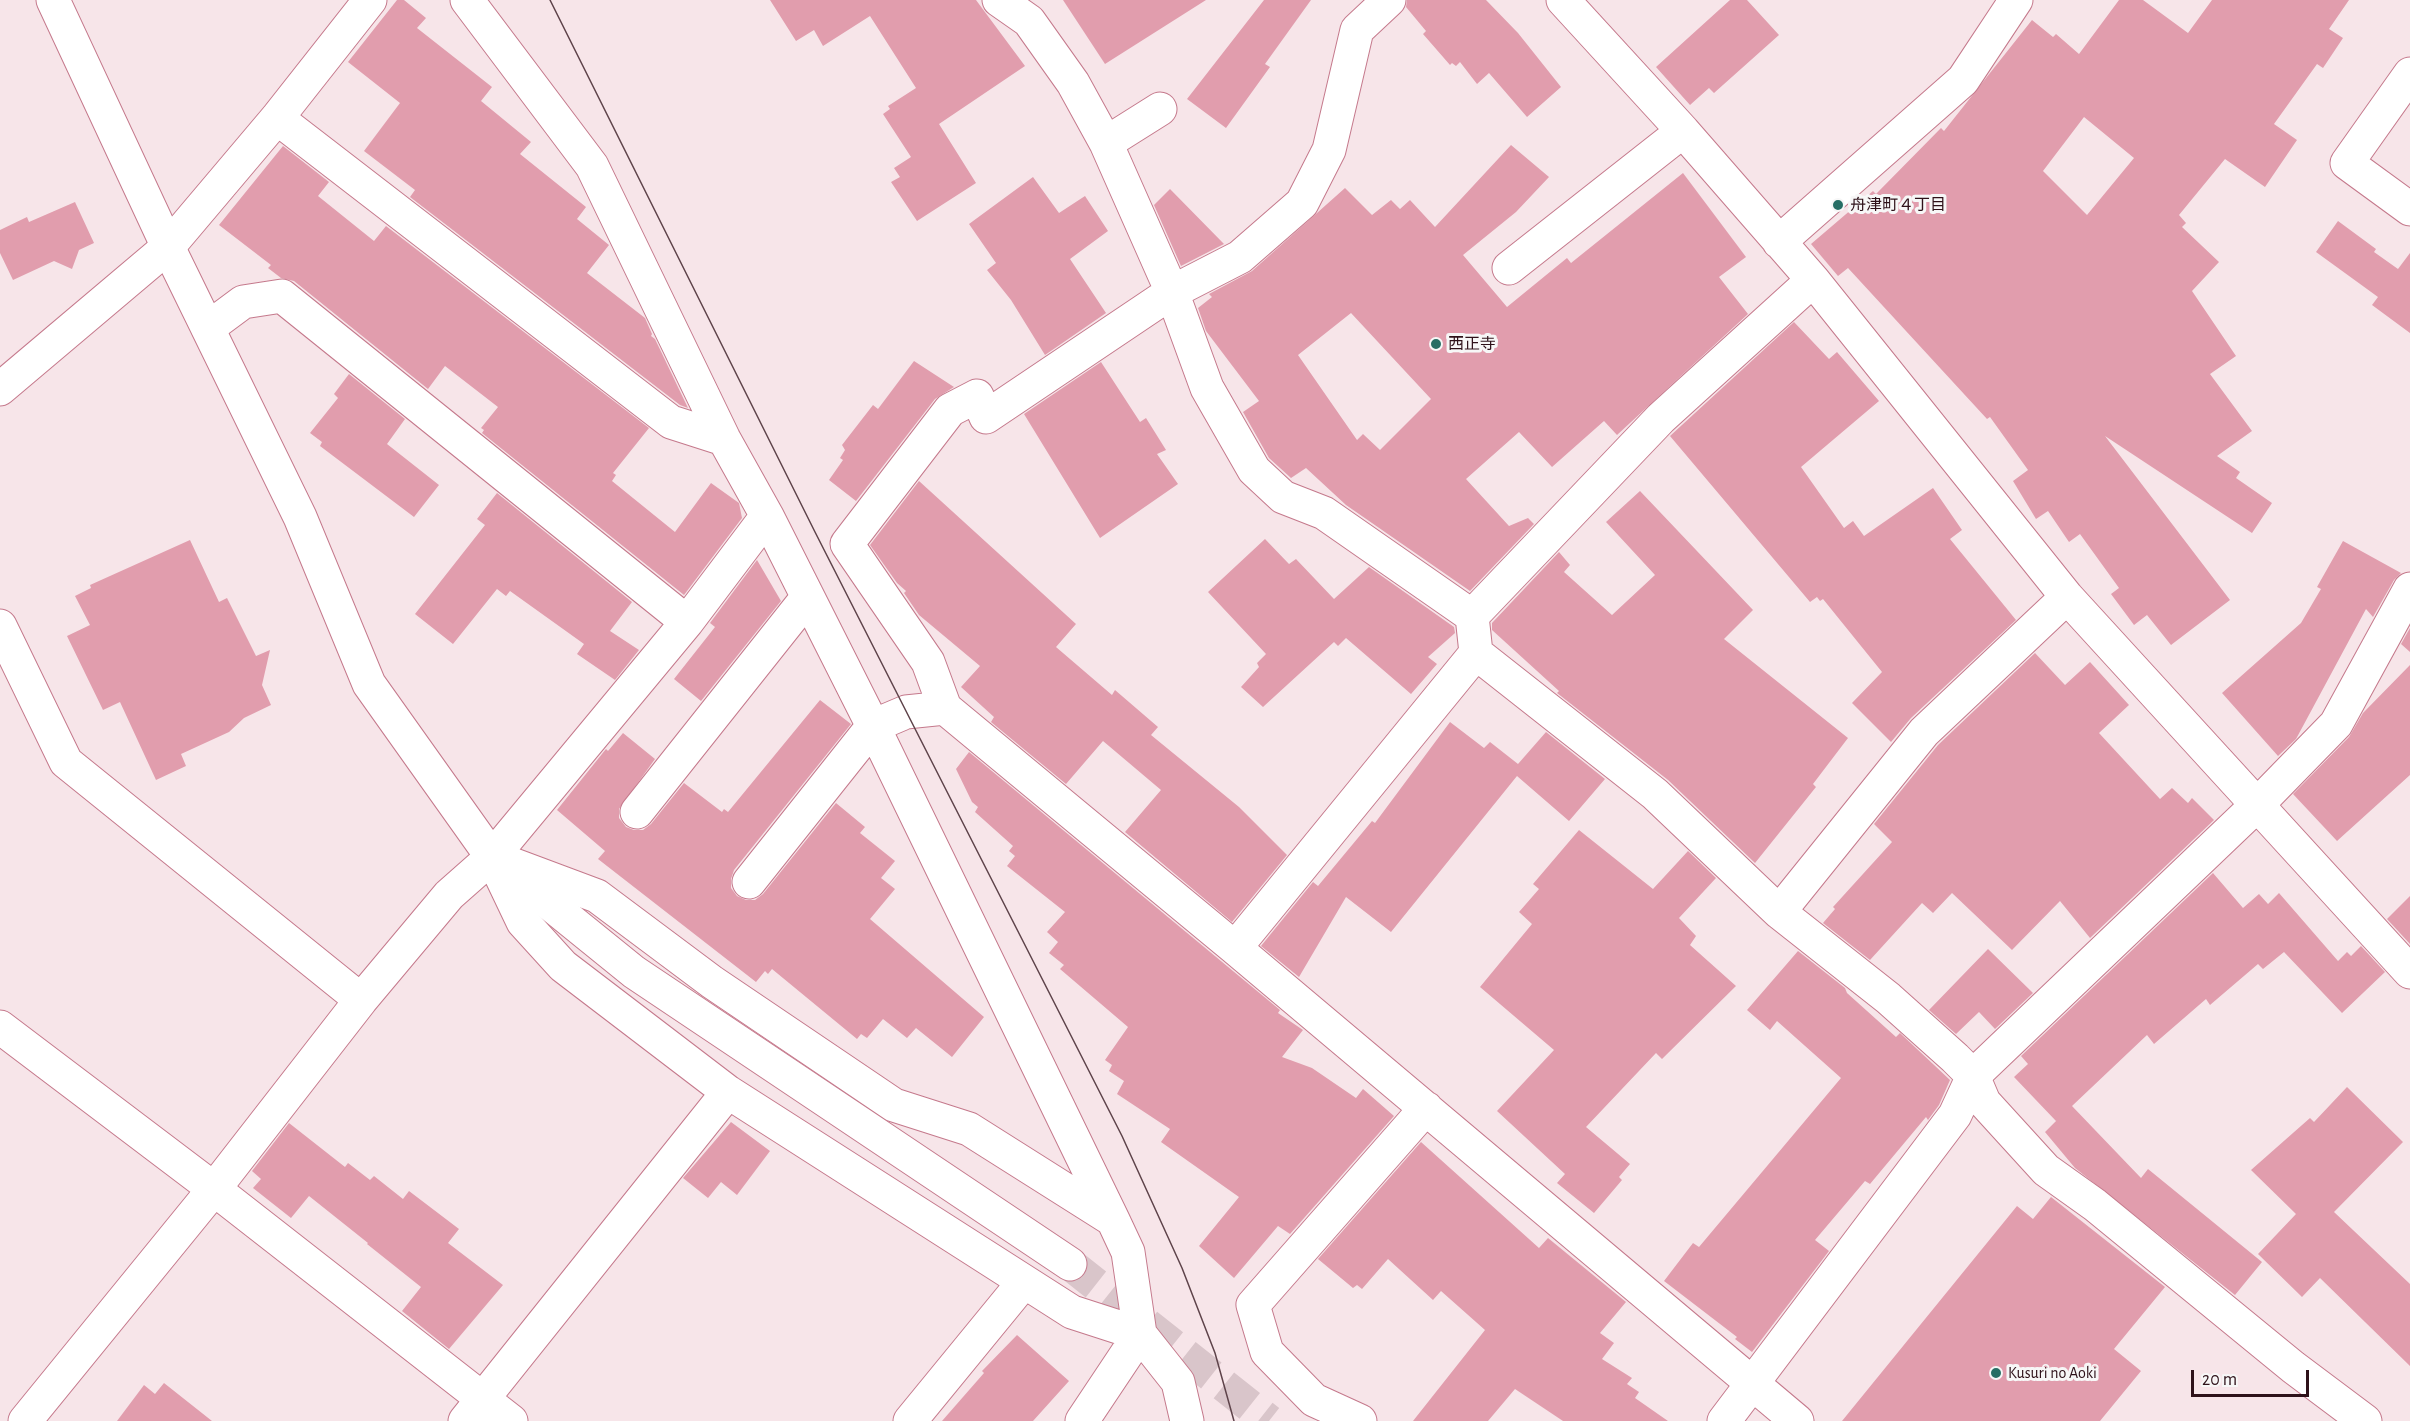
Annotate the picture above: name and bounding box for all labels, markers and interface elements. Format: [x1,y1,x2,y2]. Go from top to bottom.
place label: 舟津町４丁目 [1850,195,1946,215]
marker: 舟津町４丁目 [1831,198,1845,212]
place label: 西正寺 [1448,334,1496,354]
marker: 西正寺 [1429,337,1443,351]
scale bar [2194,1358,2312,1396]
place label: Kusuri no Aoki [2008,1363,2097,1383]
marker: Kusuri no Aoki [1989,1366,2003,1380]
text: 20 m [2202,1371,2237,1389]

